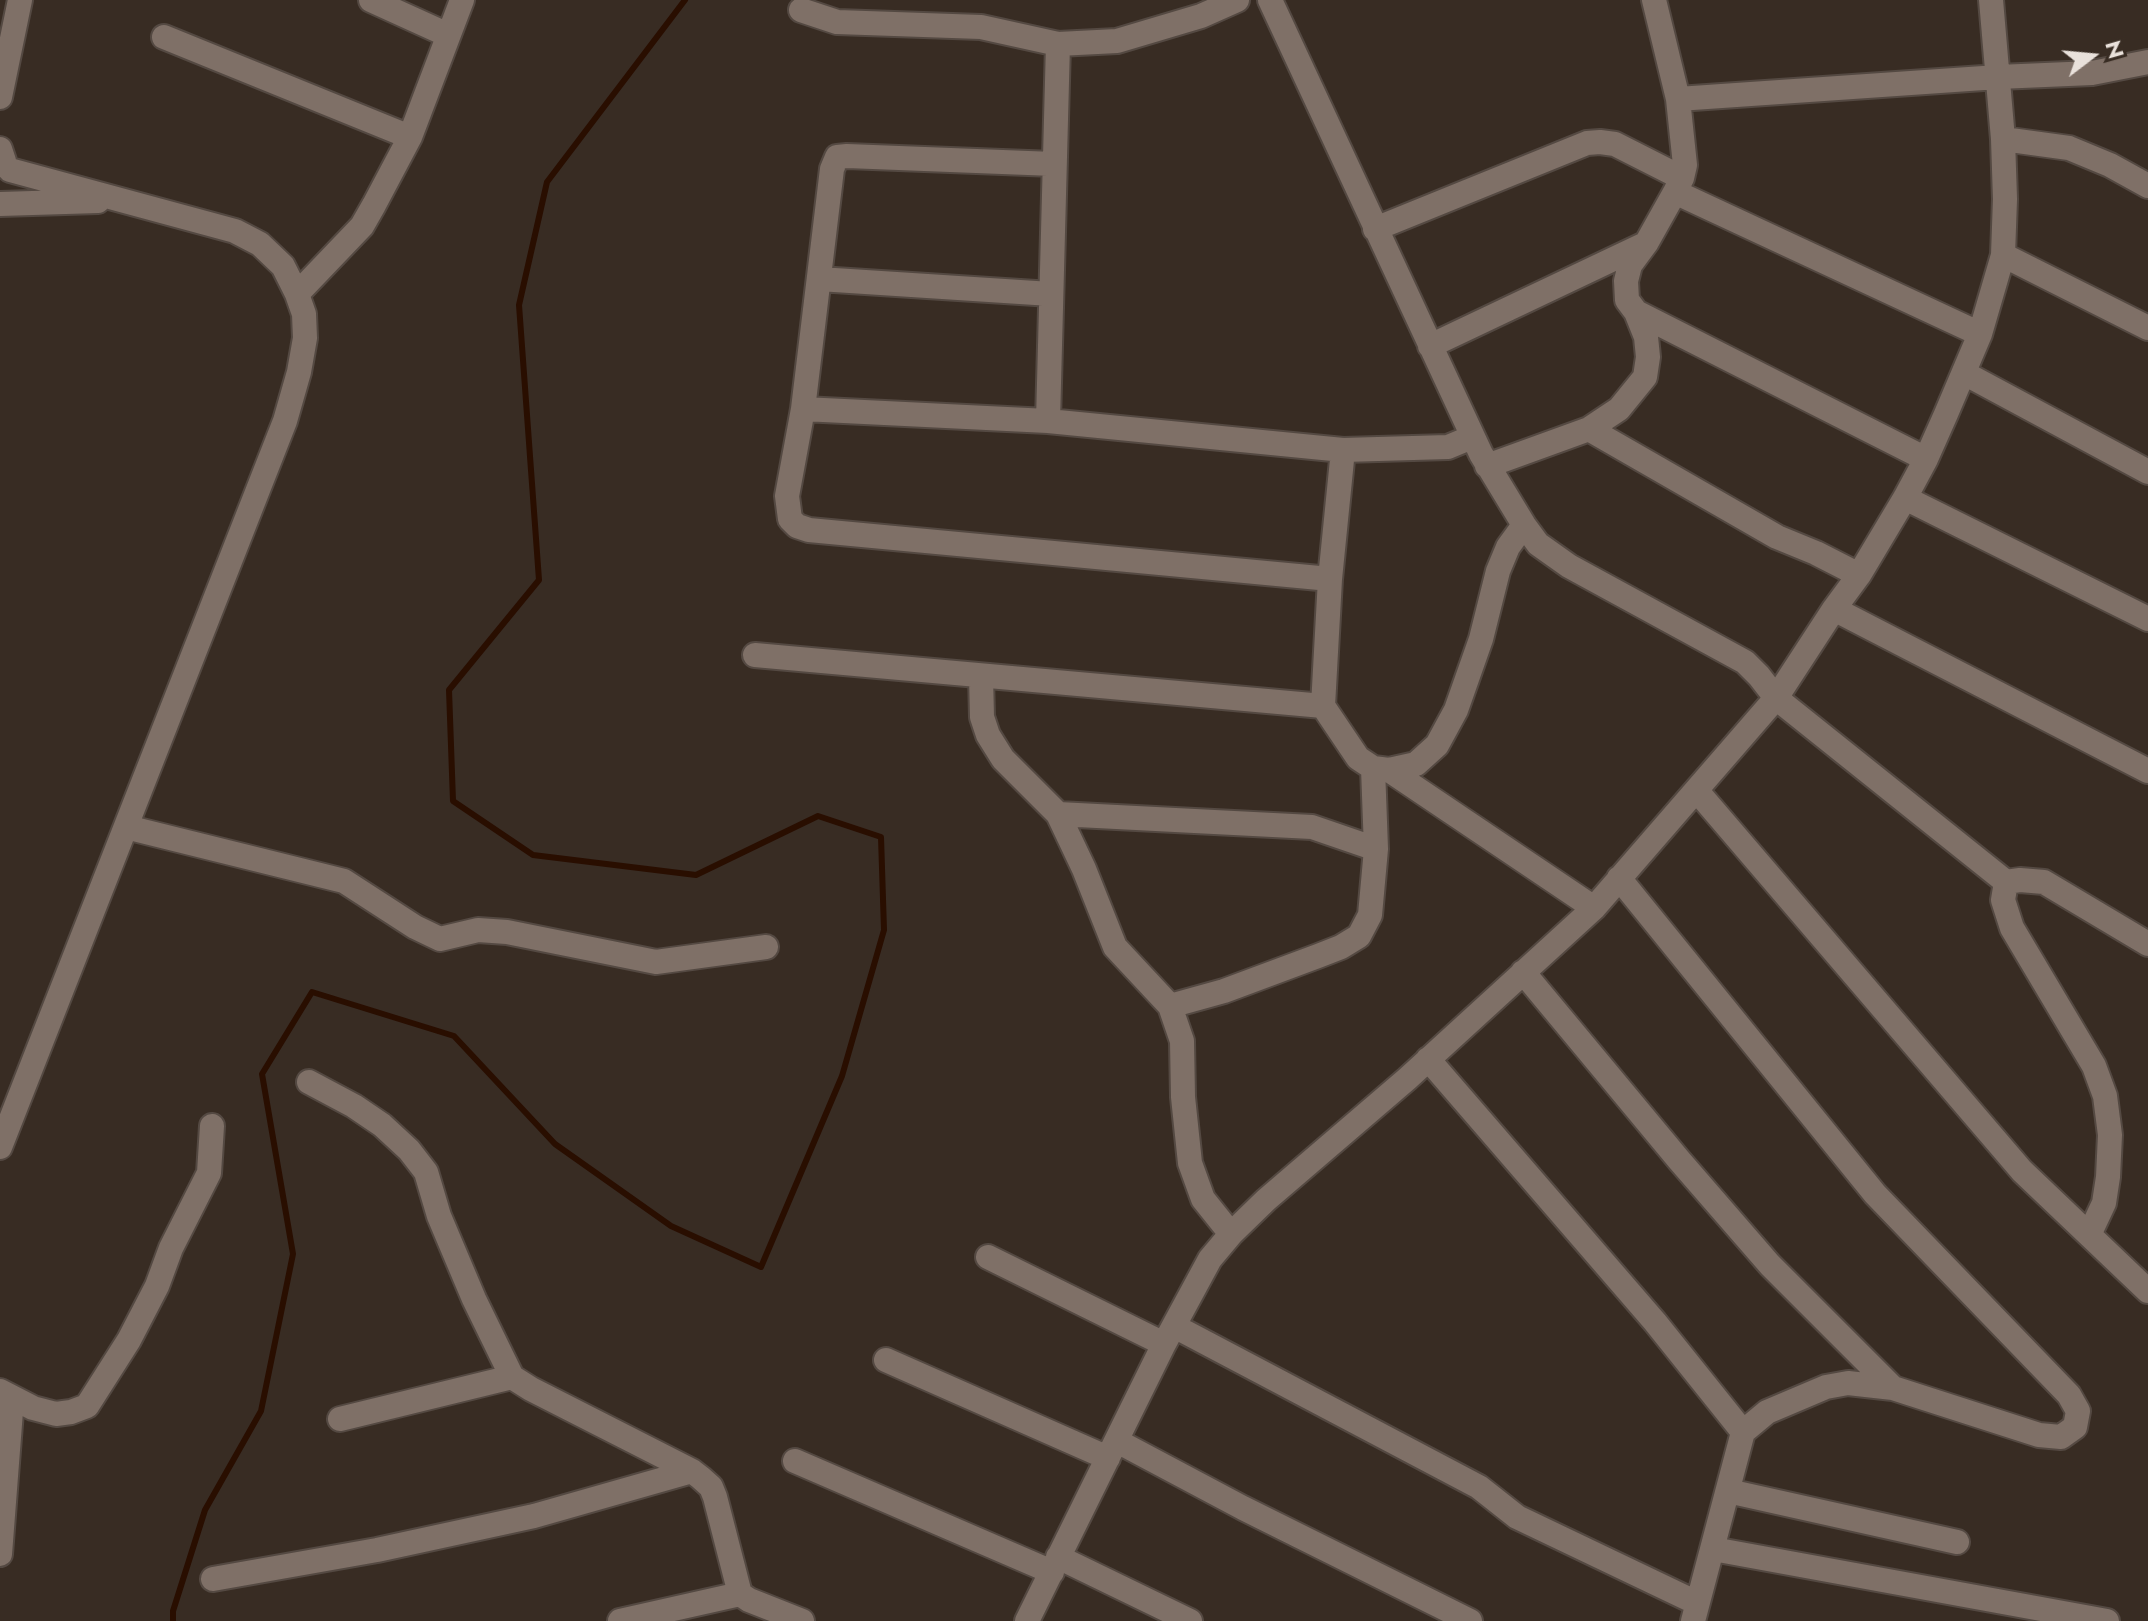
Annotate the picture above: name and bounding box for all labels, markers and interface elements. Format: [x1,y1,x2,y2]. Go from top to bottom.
north arrow [2052,16,2132,96]
text: N [2097,37,2133,62]

